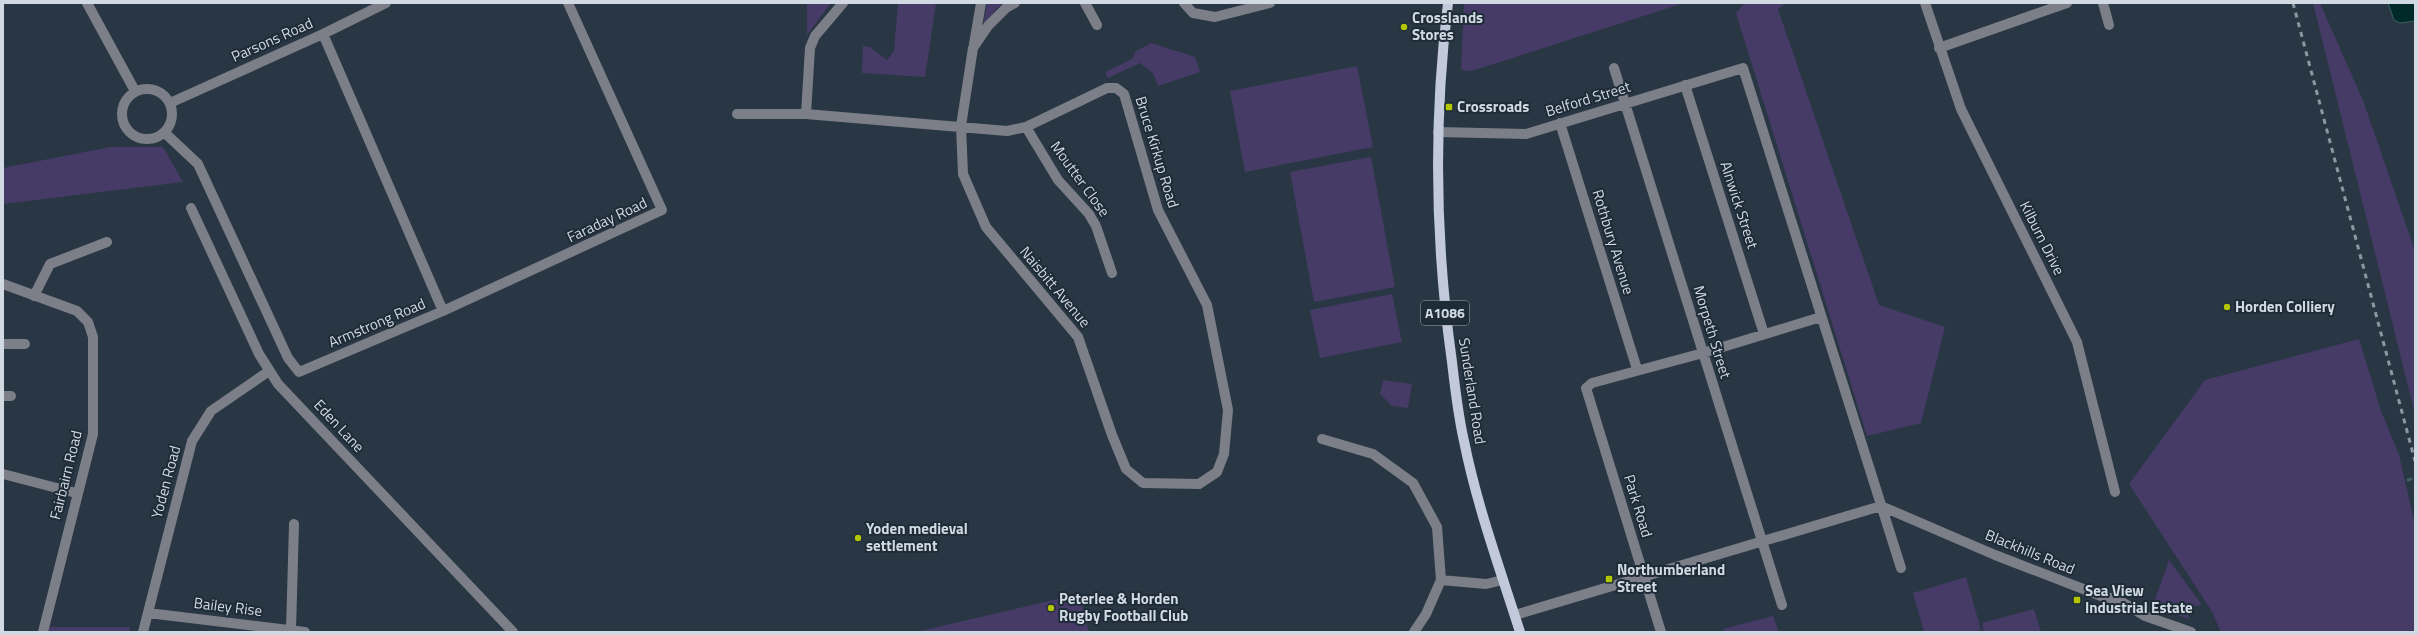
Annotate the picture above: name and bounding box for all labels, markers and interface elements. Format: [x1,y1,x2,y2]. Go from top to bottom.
place label: Crosslands Stores [1412,6,1483,46]
street label: Parsons Road [227,11,316,68]
marker: Crosslands Stores [1399,22,1409,32]
street label: Belford Street [1542,74,1634,122]
street label: Bruce Kirkup Road [1130,93,1185,210]
place label: Crossroads [1457,95,1529,118]
marker: Crossroads [1444,102,1454,112]
street label: Moutter Close [1045,136,1116,222]
street label: Alnwick Street [1715,158,1765,252]
street label: Rothbury Avenue [1587,186,1640,297]
street label: Faraday Road [563,191,651,248]
street label: Kilburn Drive [2014,197,2071,279]
street label: Naisbitt Avenue [1014,241,1096,332]
street label: Morpeth Street [1687,282,1738,382]
street label: Armstrong Road [325,292,429,353]
place label: Horden Colliery [2235,295,2335,318]
road number: A1086 [1421,301,1469,325]
marker: Horden Colliery [2222,302,2232,312]
street label: Sunderland Road [1453,336,1492,446]
street label: Eden Lane [309,394,370,457]
street label: Fairbairn Road [43,428,88,522]
street label: Yoden Road [145,443,186,521]
street label: Park Road [1618,472,1659,540]
place label: Yoden medieval settlement [866,517,968,557]
street label: Blackhills Road [1982,523,2079,580]
marker: Yoden medieval settlement [853,533,863,543]
place label: Northumberland Street [1617,558,1725,598]
marker: Northumberland Street [1604,574,1614,584]
place label: Sea View Industrial Estate [2085,579,2193,619]
place label: Peterlee & Horden Rugby Football Club [1059,587,1188,627]
street label: Bailey Rise [193,591,263,622]
marker: Sea View Industrial Estate [2072,595,2082,605]
marker: Peterlee & Horden Rugby Football Club [1046,603,1056,613]

